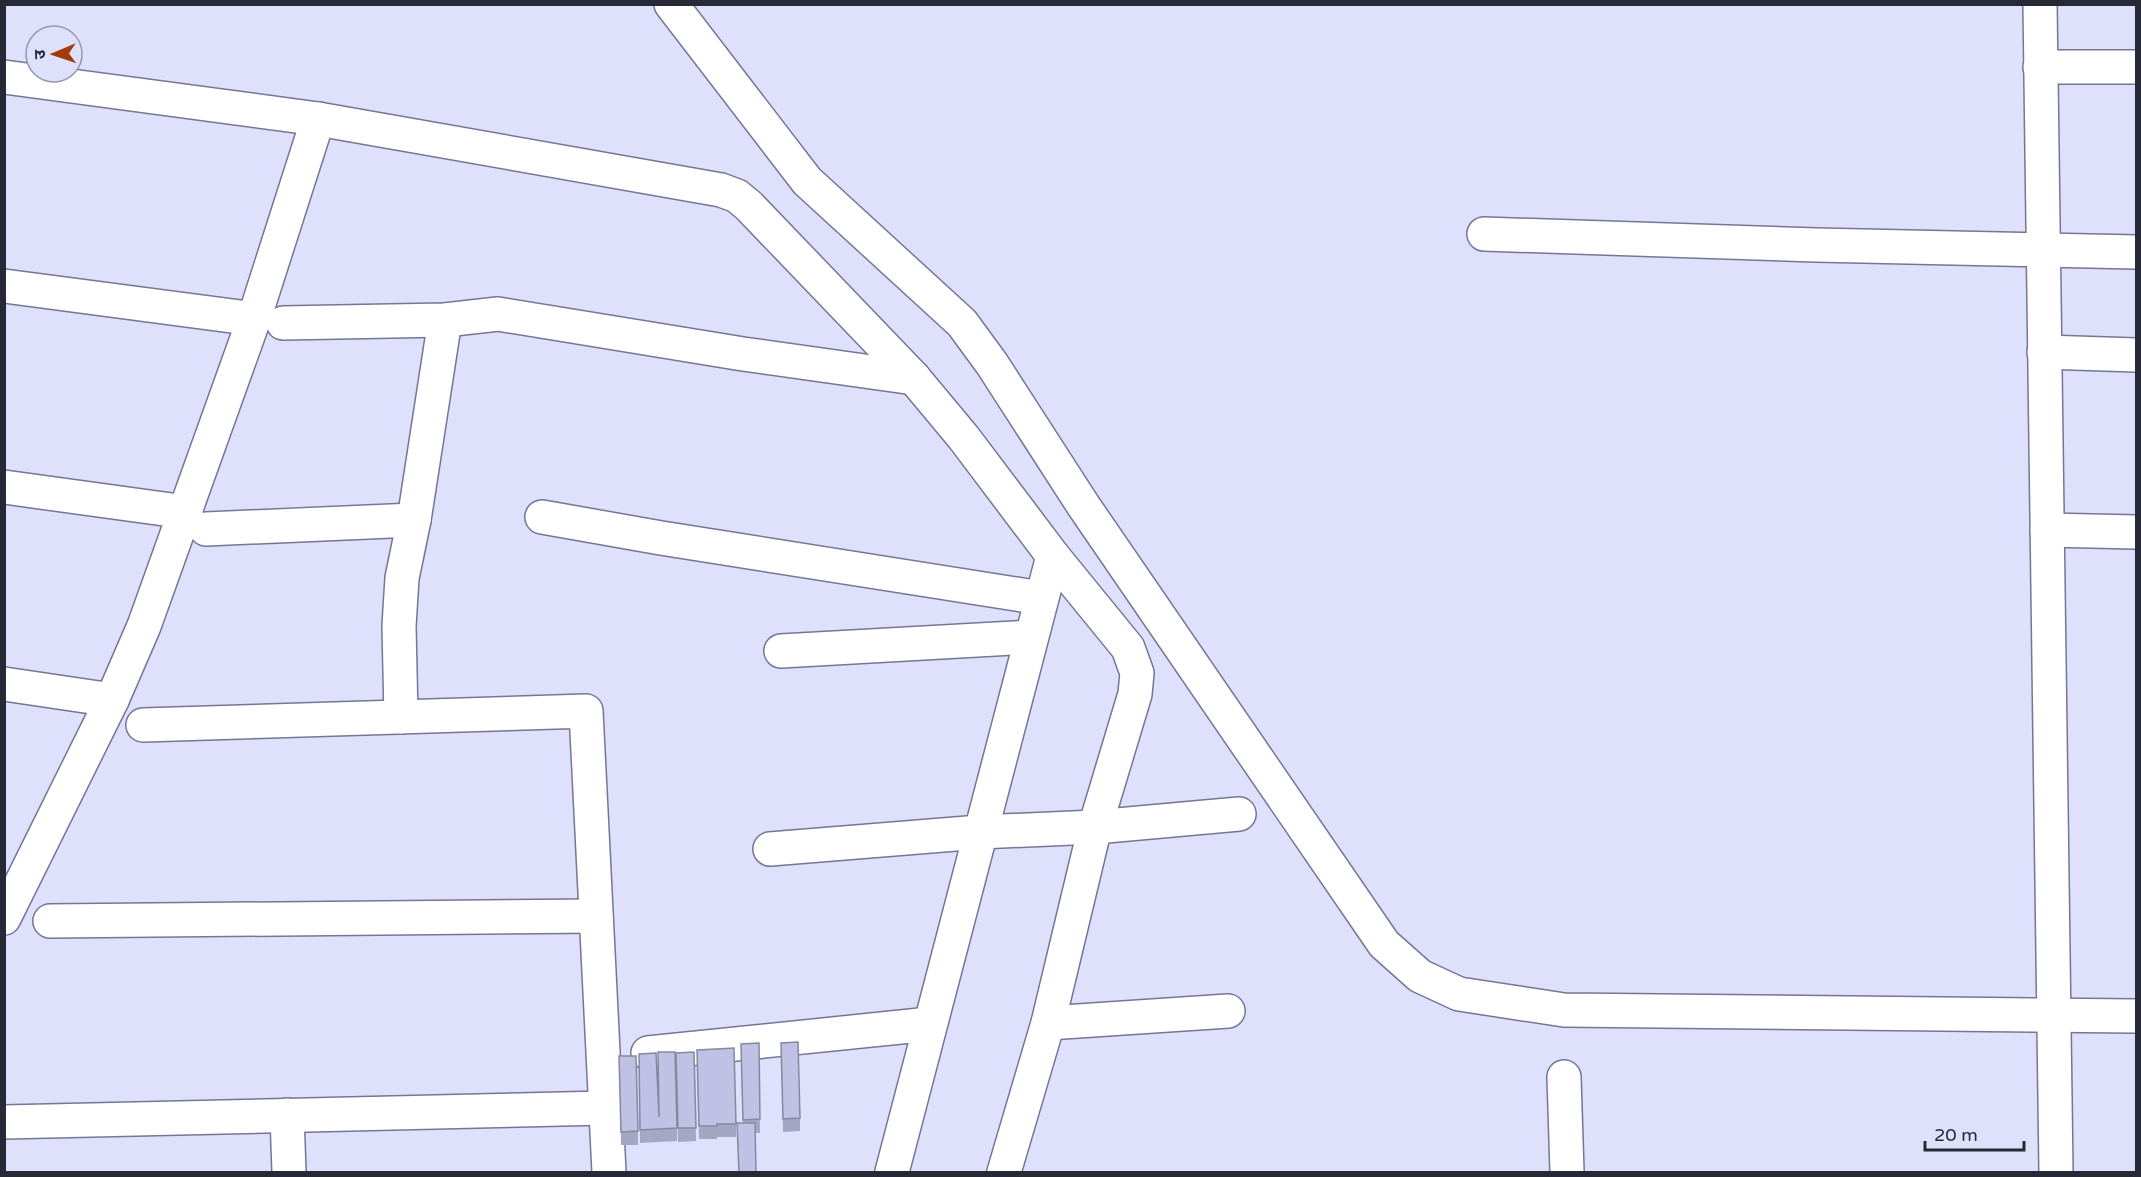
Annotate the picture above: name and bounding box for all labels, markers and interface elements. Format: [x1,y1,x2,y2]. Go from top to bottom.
north arrow [24,24,84,84]
text: उ [30,49,50,60]
scale bar [1925,1114,2024,1152]
text: 20 m [1934,1124,1978,1146]

